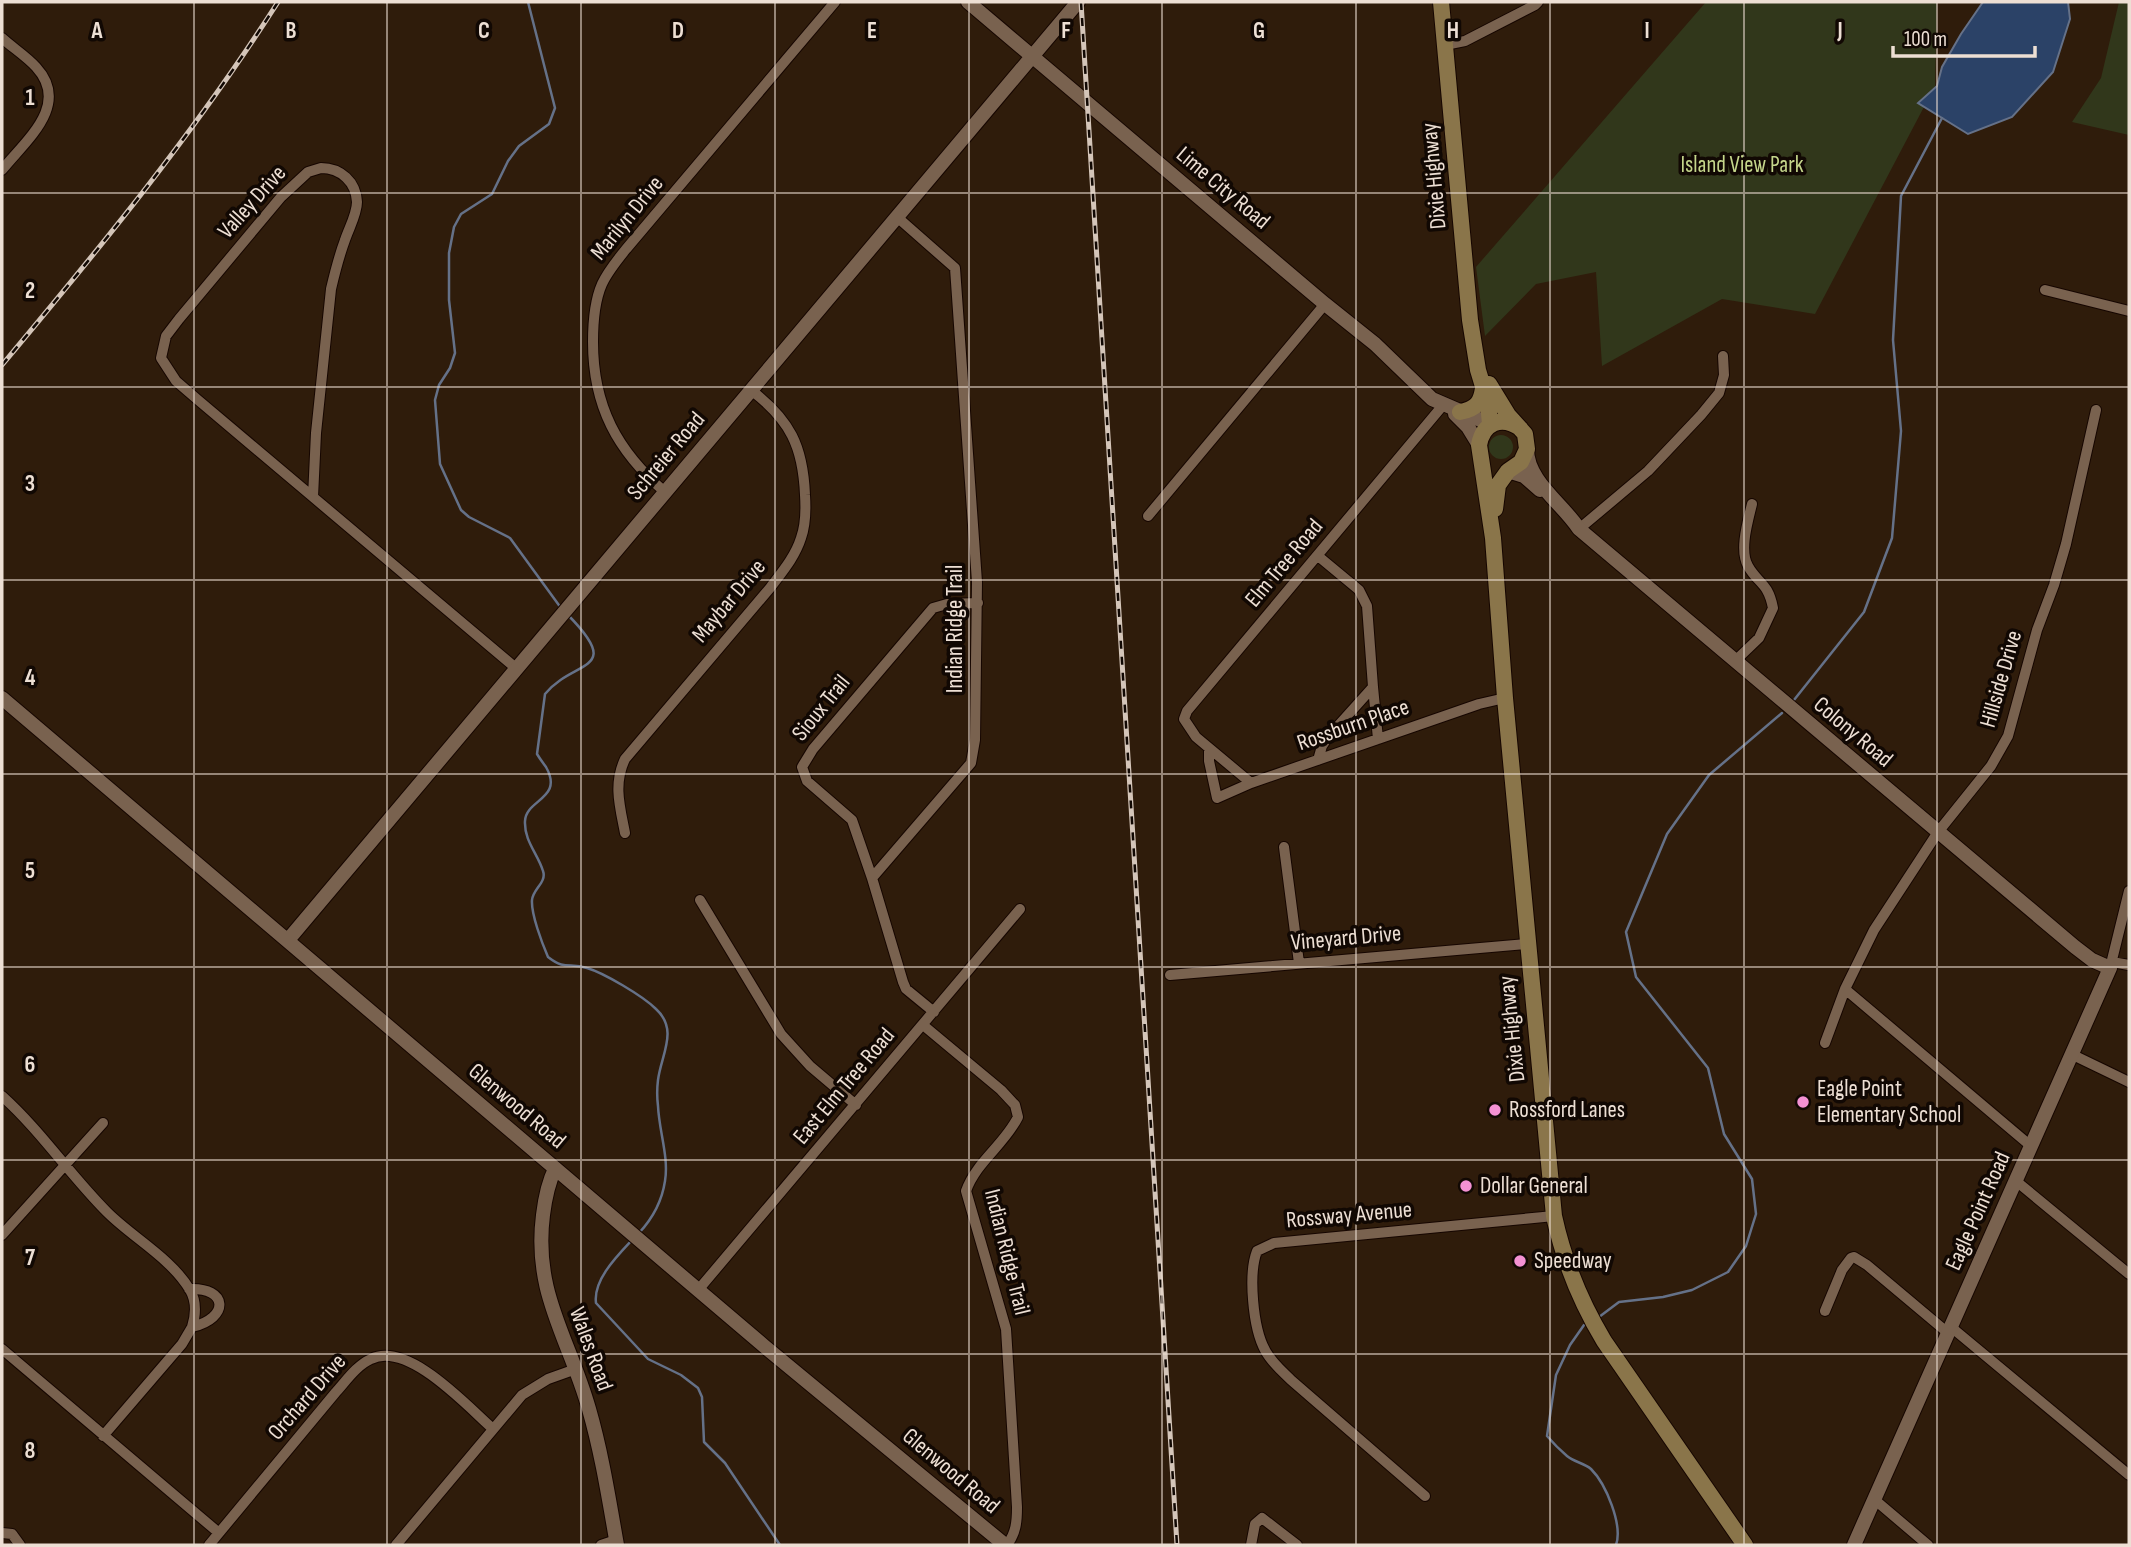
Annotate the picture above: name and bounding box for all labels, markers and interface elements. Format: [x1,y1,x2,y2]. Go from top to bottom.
scale bar [1893,14,2035,58]
text: A [91,17,104,45]
text: B [286,17,297,45]
text: C [478,17,490,45]
text: D [672,17,684,45]
text: E [867,17,877,45]
text: F [1061,17,1071,45]
text: G [1253,17,1265,45]
text: H [1447,17,1459,45]
text: I [1644,17,1650,45]
text: J [1836,17,1843,45]
text: 100 m [1904,27,1947,52]
text: 1 [25,84,35,112]
street label: Dixie Highway [1415,122,1453,230]
street label: Lime City Road [1170,141,1276,235]
park label: Island View Park [1680,151,1804,179]
street label: Valley Drive [212,160,292,244]
street label: Marilyn Drive [585,170,669,266]
text: 2 [25,277,35,305]
street label: Schreier Road [621,406,711,506]
text: 3 [25,470,35,498]
street label: Elm Tree Road [1239,513,1329,613]
street label: Maybar Drive [686,554,772,648]
street label: Indian Ridge Trail [941,565,969,693]
street label: Hillside Drive [1974,627,2028,731]
text: 4 [25,664,36,692]
street label: Sioux Trail [786,669,856,747]
street label: Colony Road [1808,691,1898,773]
street label: Rossburn Place [1293,693,1413,757]
text: 5 [25,857,35,885]
street label: Vineyard Drive [1290,919,1402,957]
street label: Dixie Highway [1492,974,1531,1083]
street label: East Elm Tree Road [787,1022,901,1150]
text: 6 [25,1051,35,1079]
street label: Glenwood Road [463,1057,571,1155]
place label: Eagle Point Elementary School [1817,1075,1961,1129]
marker: Eagle Point Elementary School [1795,1094,1811,1110]
place label: Rossford Lanes [1509,1096,1625,1124]
marker: Rossford Lanes [1487,1102,1503,1118]
street label: Eagle Point Road [1939,1147,2017,1275]
place label: Dollar General [1480,1172,1588,1200]
marker: Dollar General [1458,1178,1474,1194]
street label: Indian Ridge Trail [978,1186,1036,1318]
street label: Rossway Avenue [1285,1196,1413,1234]
text: 7 [25,1244,35,1272]
place label: Speedway [1534,1247,1612,1275]
marker: Speedway [1512,1253,1528,1269]
street label: Wales Road [563,1303,619,1395]
street label: Orchard Drive [262,1348,352,1446]
street label: Glenwood Road [897,1422,1005,1520]
text: 8 [25,1437,36,1465]

